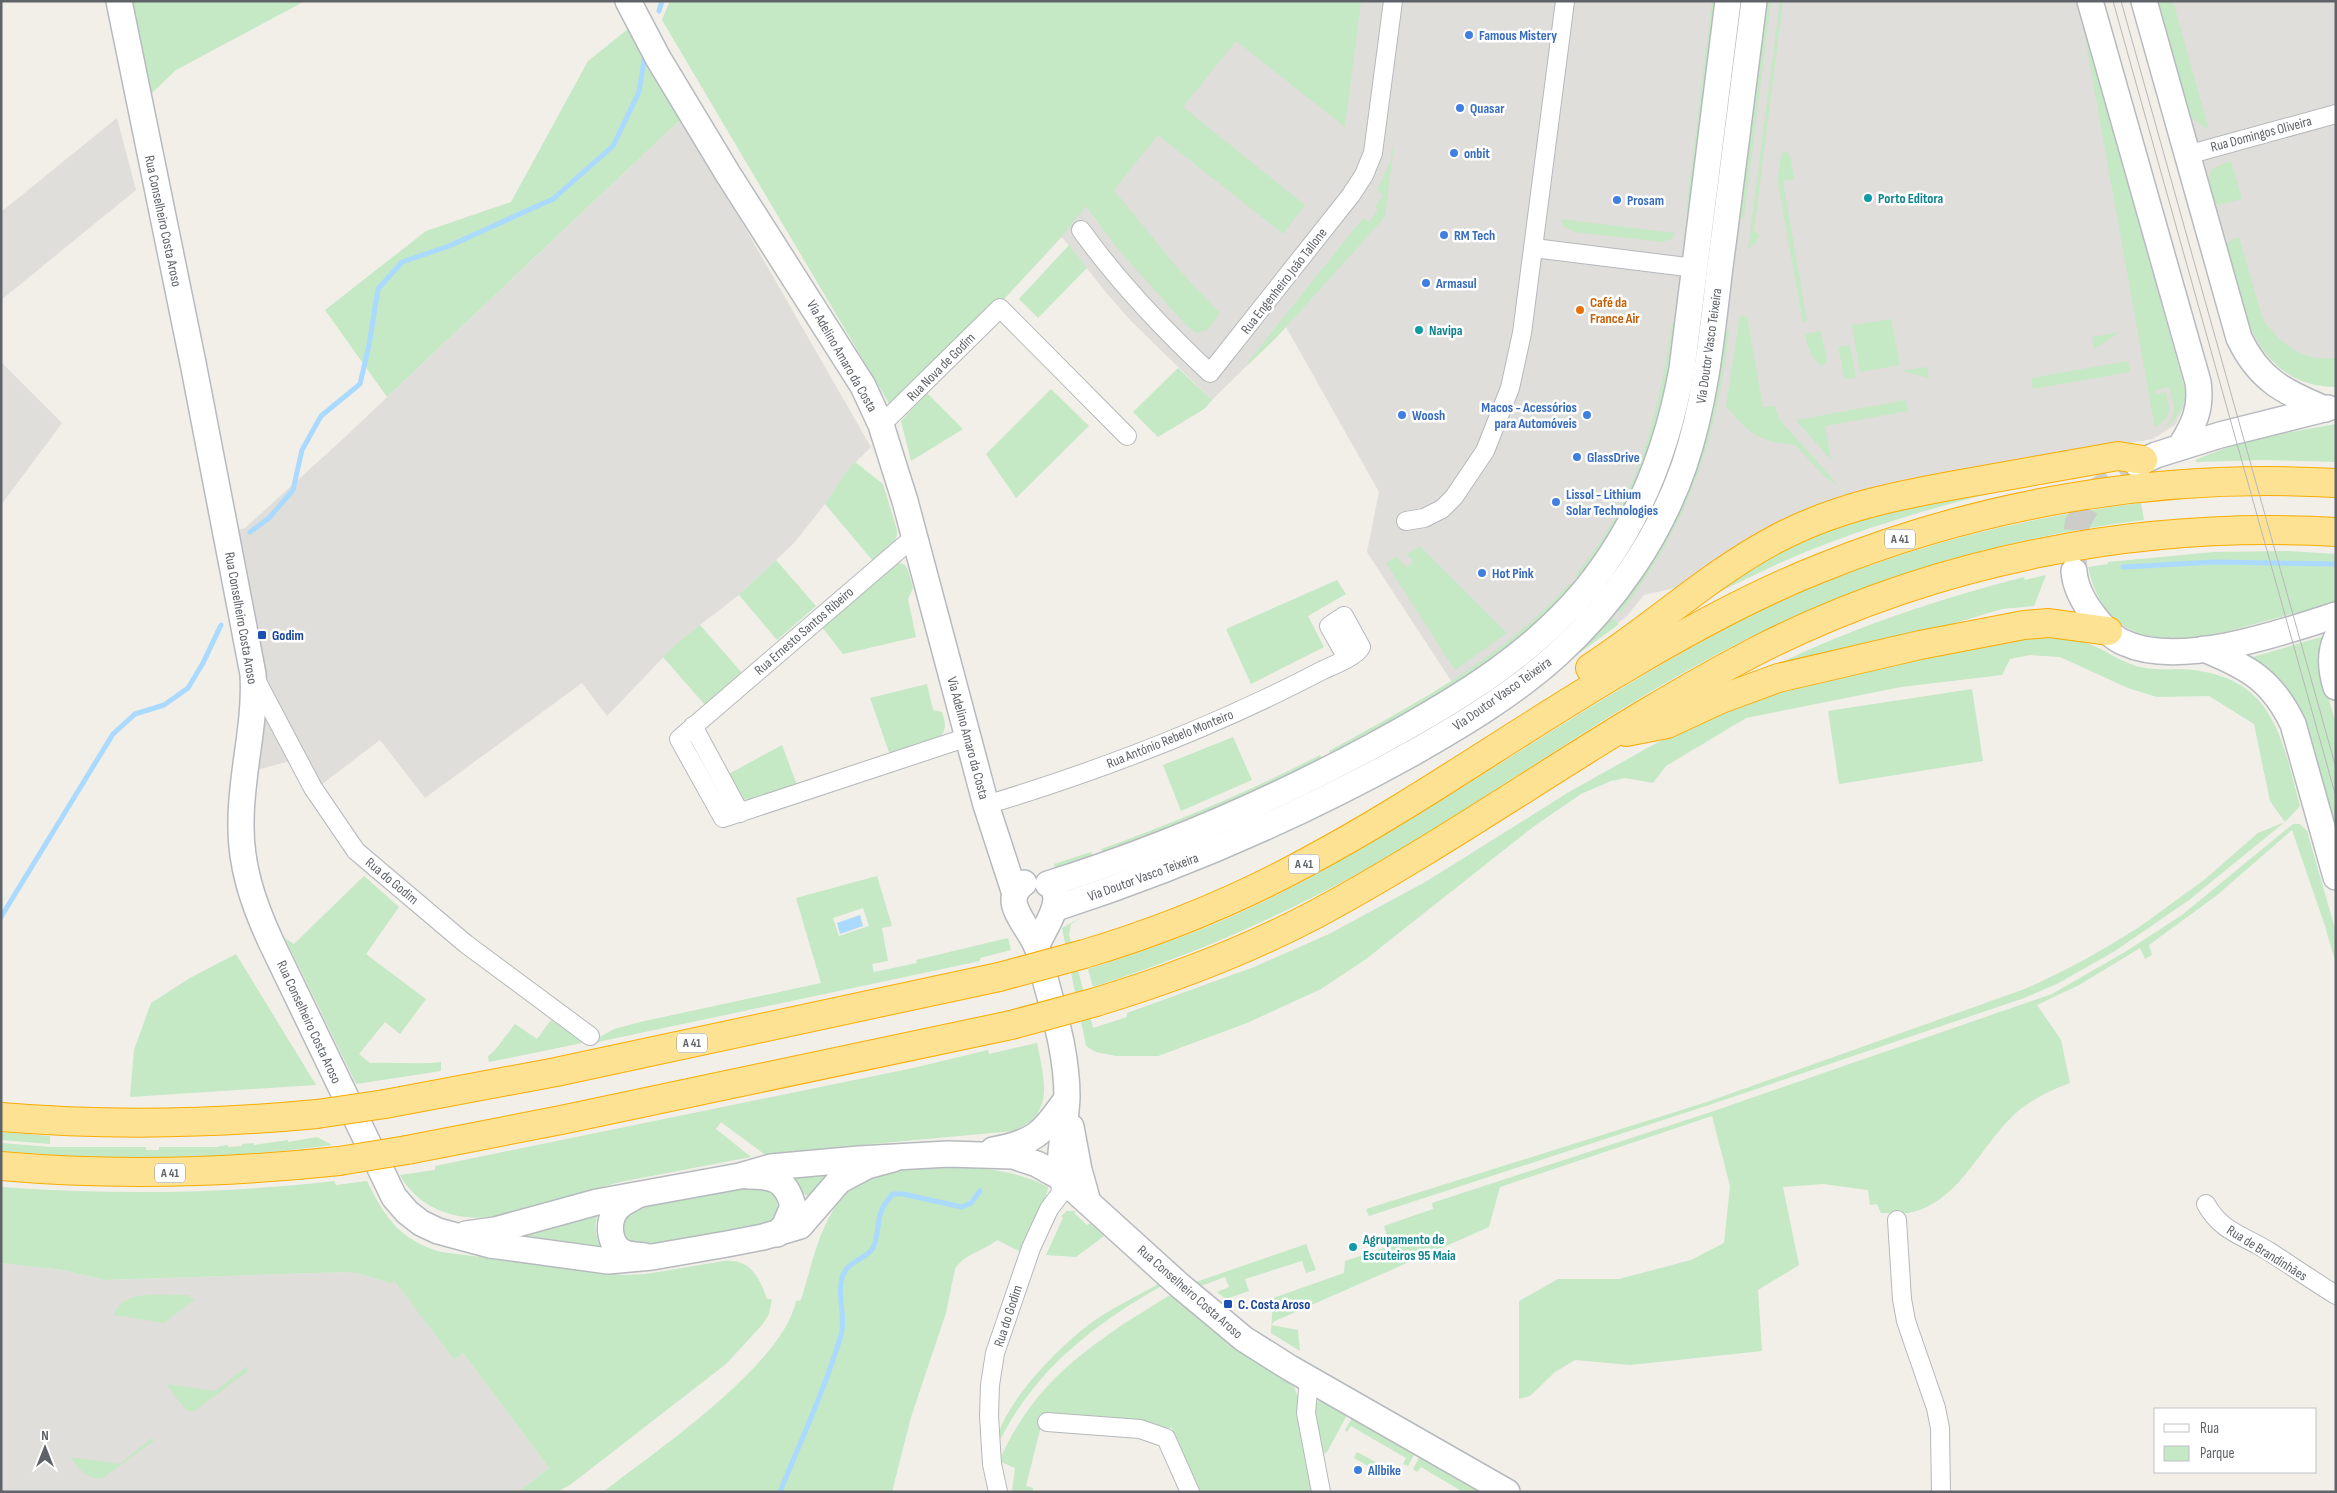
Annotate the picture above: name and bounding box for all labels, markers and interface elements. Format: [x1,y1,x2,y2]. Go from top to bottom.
place label: Famous Mistery [1479,27,1557,44]
marker: Famous Mistery [1463,29,1475,41]
place label: Quasar [1470,100,1505,117]
marker: Quasar [1454,102,1466,114]
street label: Rua Domingos Oliveira [2209,112,2313,156]
place label: onbit [1464,145,1490,162]
marker: onbit [1448,147,1460,159]
street label: Rua Conselheiro Costa Aroso [141,154,185,288]
place label: Porto Editora [1878,190,1944,207]
place label: Prosam [1627,192,1664,209]
marker: Porto Editora [1862,192,1874,204]
marker: Prosam [1611,194,1623,206]
street label: Rua Engenheiro João Tallone [1237,225,1331,337]
place label: RM Tech [1454,227,1495,244]
marker: RM Tech [1438,229,1450,241]
place label: Armasul [1435,275,1477,292]
marker: Armasul [1420,277,1432,289]
street label: Via Doutor Vasco Teixeira [1692,287,1726,405]
place label: Café da France Air [1590,294,1640,327]
street label: Via Adelino Amaro da Costa [803,297,881,415]
marker: Café da France Air [1574,304,1586,316]
place label: Navipa [1429,322,1463,339]
marker: Navipa [1413,324,1425,336]
street label: Rua Nova de Godim [903,329,979,405]
place label: Macos - Acessórios para Automóveis [1481,399,1577,432]
place label: Woosh [1412,407,1445,424]
marker: Woosh [1396,409,1408,421]
marker: Macos - Acessórios para Automóveis [1581,409,1593,421]
place label: GlassDrive [1587,449,1640,466]
marker: GlassDrive [1571,451,1583,463]
place label: Lissol - Lithium Solar Technologies [1566,486,1658,519]
marker: Lissol - Lithium Solar Technologies [1550,496,1562,508]
road number: A 41 [1885,530,1915,548]
street label: Rua Conselheiro Costa Aroso [221,551,261,686]
place label: Hot Pink [1492,565,1534,582]
marker: Hot Pink [1476,567,1488,579]
street label: Rua Ernesto Santos Ribeiro [751,583,857,679]
place label: Godim [272,627,304,644]
marker: Godim [256,629,268,641]
street label: Via Doutor Vasco Teixeira [1449,654,1555,734]
street label: Via Adelino Amaro da Costa [943,675,993,801]
street label: Rua António Rebelo Monteiro [1104,706,1236,772]
street label: Via Doutor Vasco Teixeira [1085,849,1201,905]
street label: Rua do Godim [362,854,422,908]
road number: A 41 [1289,854,1319,874]
street label: Rua Conselheiro Costa Aroso [273,958,345,1086]
road number: A 41 [677,1034,707,1052]
road number: A 41 [155,1164,185,1182]
street label: Rua de Brandinhães [2224,1222,2310,1284]
place label: Agrupamento de Escuteiros 95 Maia [1362,1231,1456,1264]
marker: Agrupamento de Escuteiros 95 Maia [1347,1241,1359,1253]
street label: Rua Conselheiro Costa Aroso [1134,1242,1246,1342]
street label: Rua do Godim [990,1283,1026,1349]
place label: C. Costa Aroso [1238,1296,1310,1313]
marker: C. Costa Aroso [1222,1298,1234,1310]
legend [2154,1408,2317,1473]
text: Rua [2200,1419,2219,1438]
north arrow [20,1423,70,1473]
text: N [41,1427,49,1444]
text: Parque [2200,1444,2235,1463]
place label: Allbike [1367,1462,1401,1479]
marker: Allbike [1352,1464,1364,1476]

